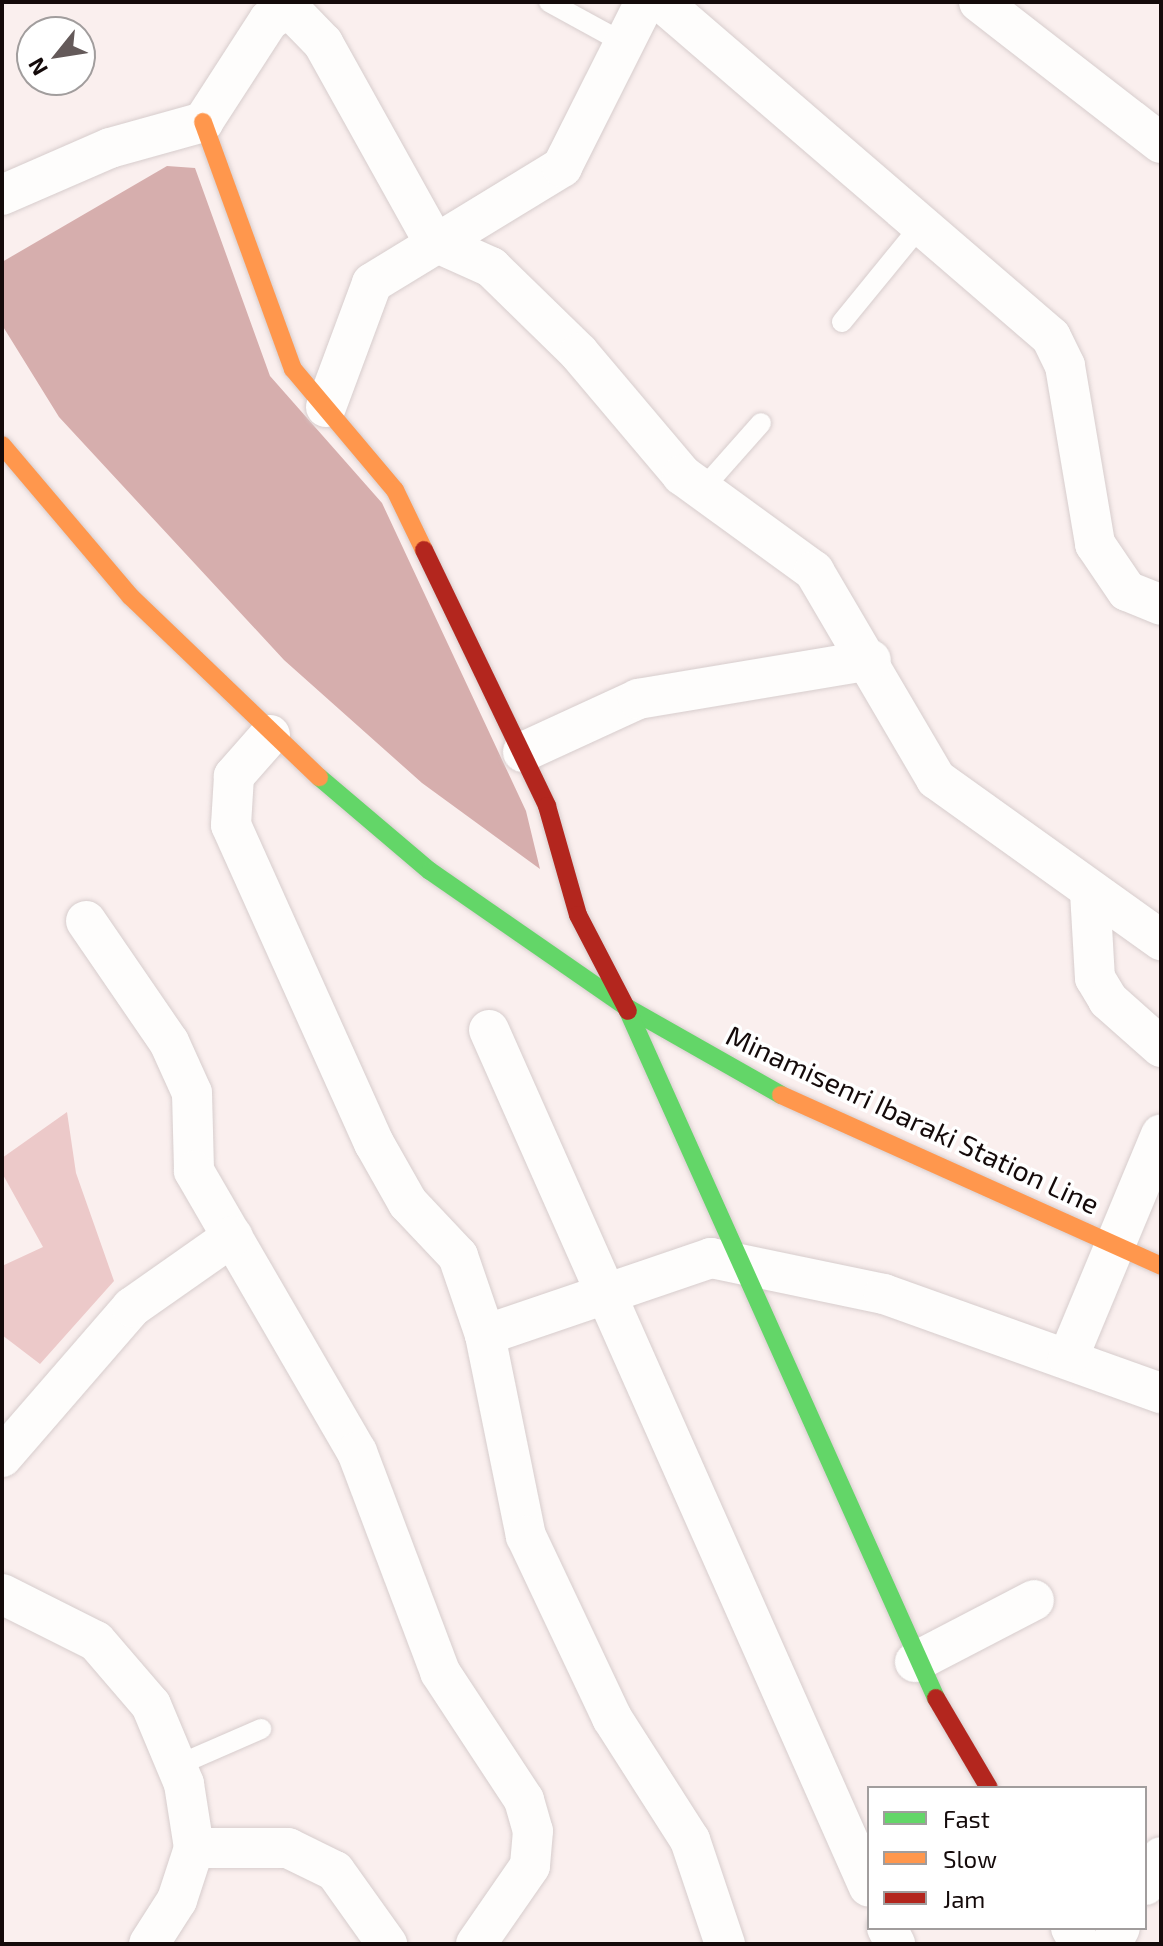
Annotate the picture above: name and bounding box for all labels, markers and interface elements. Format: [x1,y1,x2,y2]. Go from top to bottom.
north arrow [16,16,96,96]
text: N [22,54,52,80]
street label: Minamisenri Ibaraki Station Line [721,1018,1105,1220]
legend [867,1786,1147,1930]
text: Fast [943,1804,990,1833]
text: Slow [943,1844,997,1873]
text: Jam [943,1884,985,1913]

